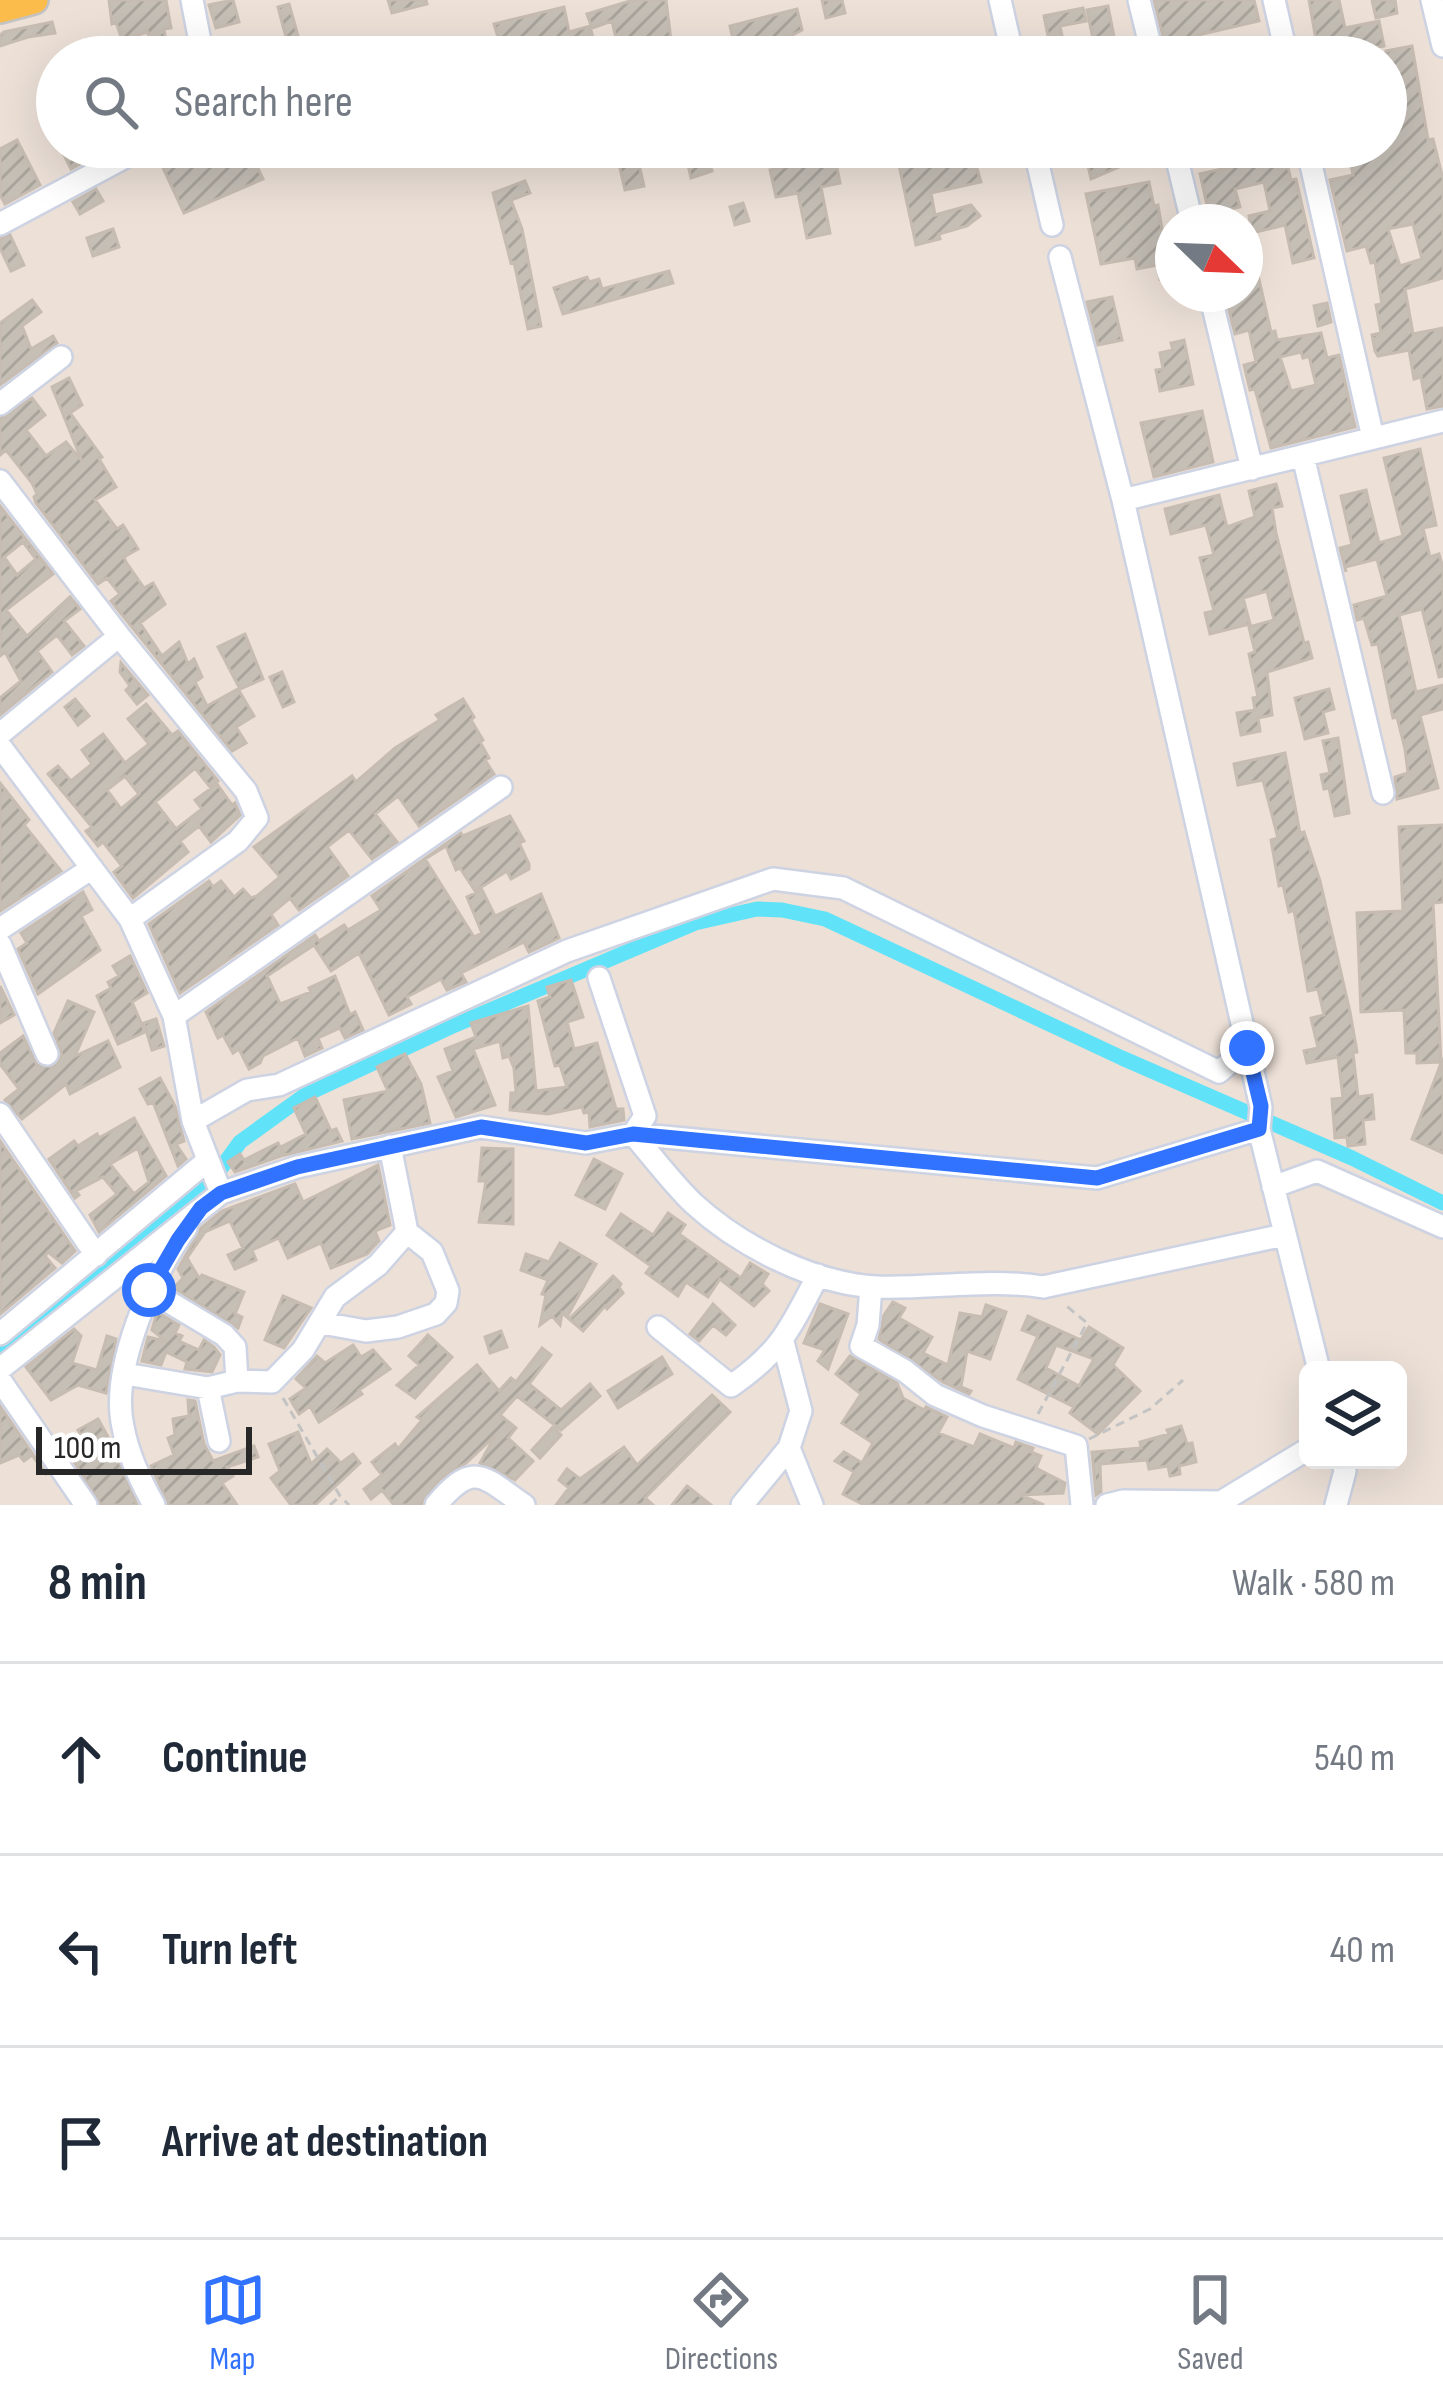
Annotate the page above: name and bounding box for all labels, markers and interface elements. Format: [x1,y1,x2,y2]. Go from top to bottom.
search box [36,36,1407,168]
icon: search [78,69,144,135]
text: Search here [174,75,353,130]
north arrow [1155,204,1263,312]
route end [1220,1021,1274,1075]
route start [122,1263,176,1317]
map controls [1299,1361,1407,1469]
button: layers [1299,1361,1407,1469]
scale bar [36,1421,252,1474]
text: 100 m [54,1428,121,1468]
text: 8 min [48,1553,147,1614]
text: Walk · 580 m [1232,1560,1395,1607]
icon: ahead [48,1726,114,1792]
text: Continue [162,1731,308,1786]
text: 540 m [1314,1735,1395,1782]
icon: left [48,1918,114,1984]
text: Turn left [162,1923,297,1978]
text: 40 m [1330,1927,1395,1974]
icon: arrive [48,2110,114,2176]
text: Arrive at destination [162,2115,488,2170]
tab: Map [200,2267,266,2379]
tab: Directions [665,2267,778,2379]
tab: Saved [1177,2267,1243,2379]

